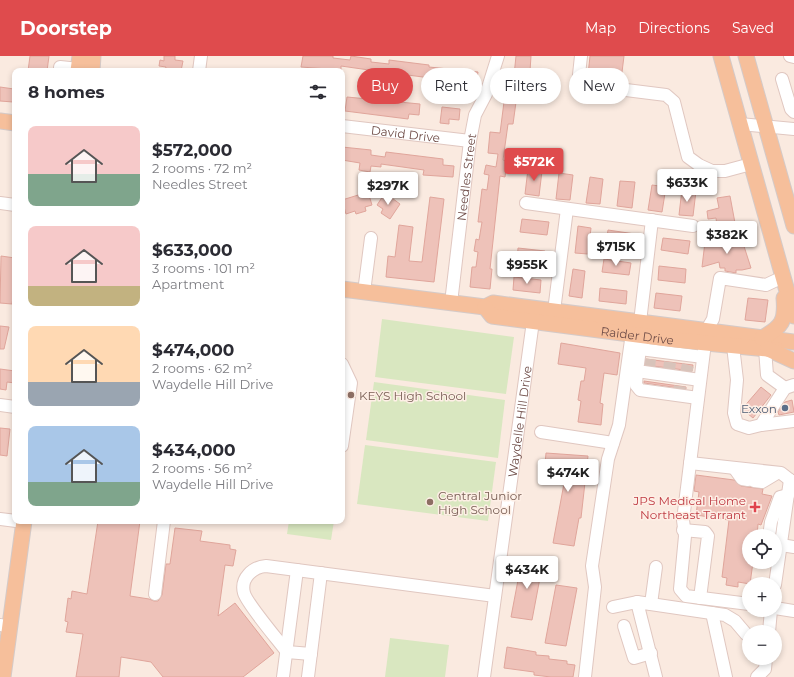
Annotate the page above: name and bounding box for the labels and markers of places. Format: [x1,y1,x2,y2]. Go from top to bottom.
pin: $572K [506,148,562,182]
pin: $633K [659,169,715,203]
pin: $297K [360,172,416,206]
pin: $382K [699,221,755,255]
pin: $715K [588,233,644,267]
pin: $955K [499,251,555,285]
place label: KEYS High School [359,388,466,403]
marker: KEYS High School [346,390,356,400]
place label: Exxon [741,401,777,416]
marker: Exxon [780,403,790,413]
pin: $474K [540,459,596,493]
place label: Central Junior High School [438,488,522,517]
place label: JPS Medical Home Northeast Tarrant [632,493,746,522]
marker: Central Junior High School [425,497,435,507]
marker: JPS Medical Home Northeast Tarrant [749,501,761,513]
pin: $434K [499,556,555,590]

